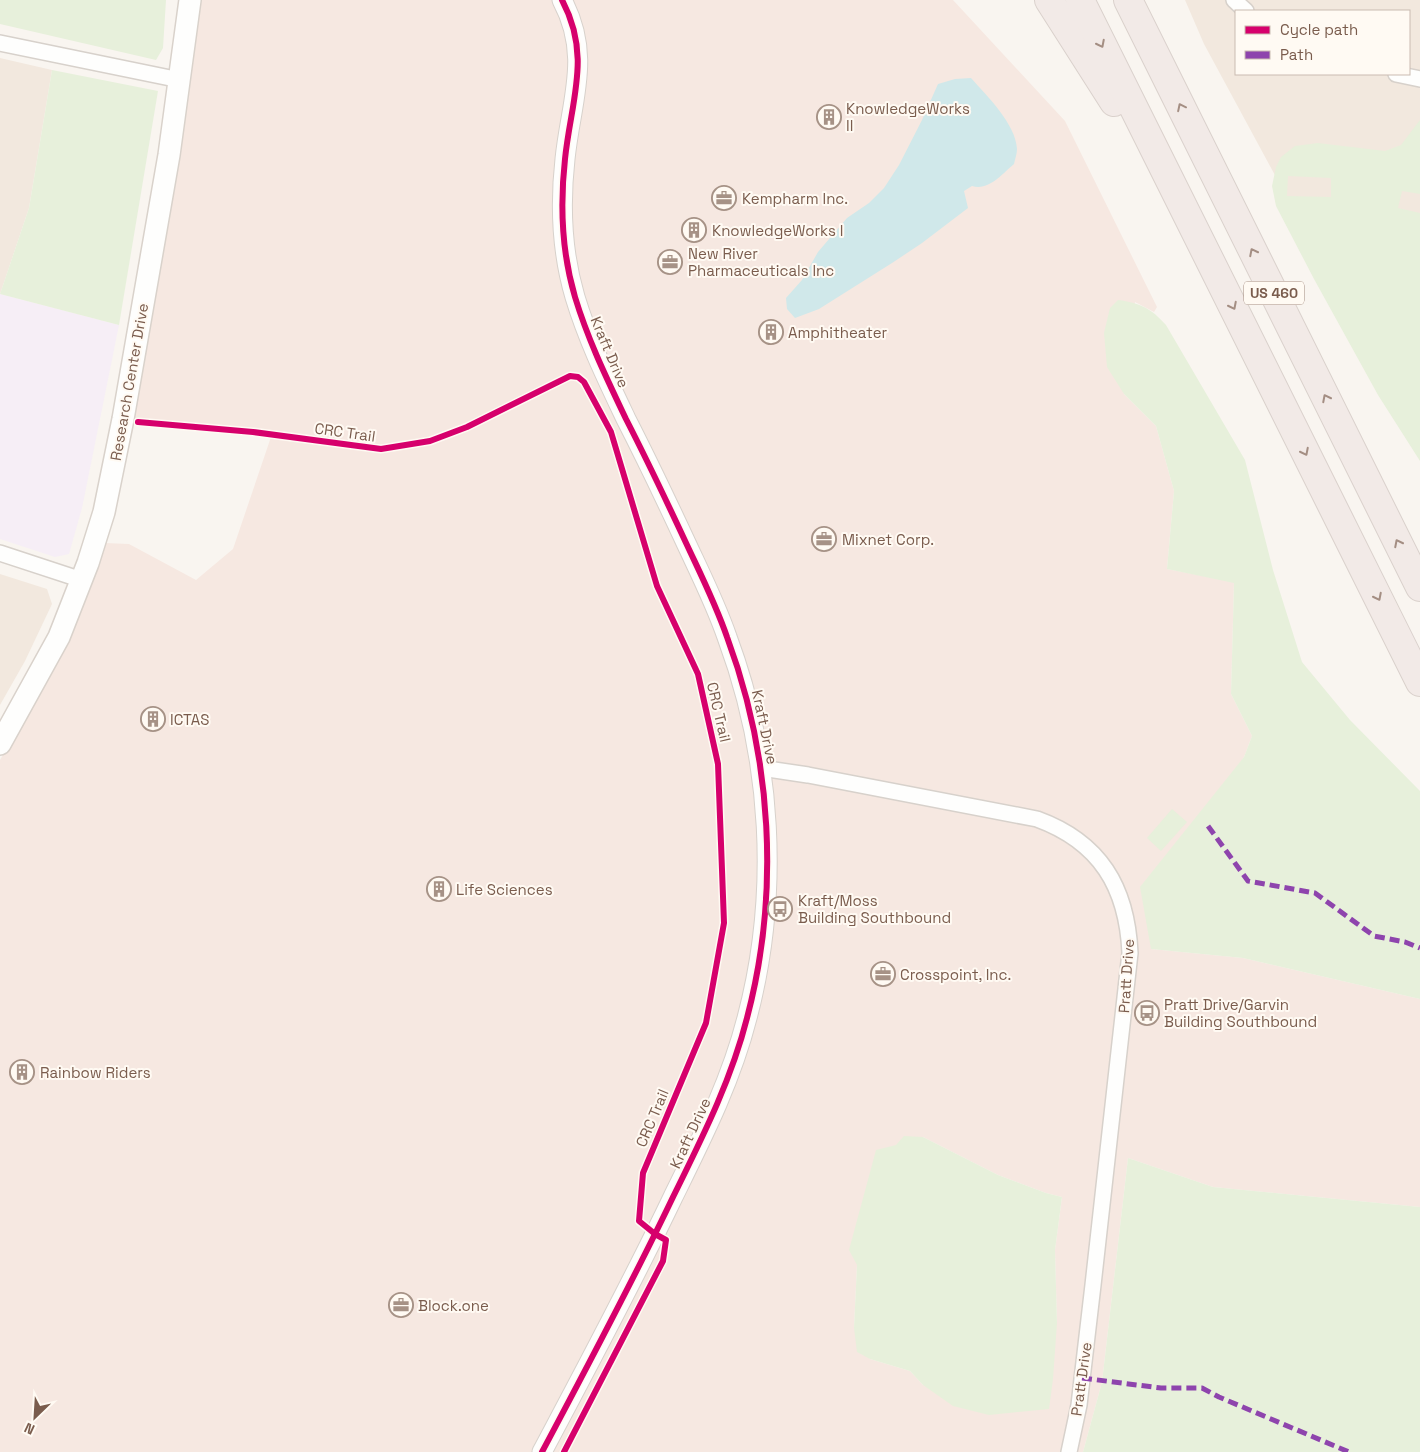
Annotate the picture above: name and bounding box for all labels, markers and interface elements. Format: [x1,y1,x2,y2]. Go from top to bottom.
legend [1235,10,1410,75]
text: Cycle path [1280,20,1358,39]
one-way arrow [1095,39,1105,48]
text: Path [1280,45,1313,64]
place label: KnowledgeWorks II [846,99,970,135]
one-way arrow [1177,103,1187,112]
building icon: KnowledgeWorks II [816,104,842,130]
office icon: Kempharm Inc. [711,185,737,211]
place label: Kempharm Inc. [742,189,848,208]
building icon: KnowledgeWorks I [681,217,707,243]
place label: KnowledgeWorks I [712,221,843,240]
place label: New River Pharmaceuticals Inc [688,244,834,280]
one-way arrow [1249,248,1259,257]
office icon: New River Pharmaceuticals Inc [657,249,683,275]
road number: US 460 [1244,282,1304,304]
one-way arrow [1226,301,1237,310]
street label: Research Center Drive [106,302,152,462]
street label: Kraft Drive [586,313,634,391]
building icon: Amphitheater [758,319,784,345]
place label: Amphitheater [788,323,888,342]
one-way arrow [1322,394,1332,403]
street label: CRC Trail [313,418,377,446]
one-way arrow [1299,446,1309,455]
office icon: Mixnet Corp. [811,526,837,552]
place label: Mixnet Corp. [842,530,934,549]
one-way arrow [1394,539,1404,548]
one-way arrow [1372,592,1382,601]
street label: CRC Trail [703,680,735,744]
street label: Kraft Drive [748,688,782,766]
building icon: ICTAS [140,706,166,732]
place label: ICTAS [170,710,209,729]
building icon: Life Sciences [426,876,452,902]
place label: Life Sciences [456,880,553,899]
place label: Kraft/Moss Building Southbound [798,891,951,927]
bus stop icon: Kraft/Moss Building Southbound [767,896,793,922]
street label: Pratt Drive [1114,938,1138,1014]
office icon: Crosspoint, Inc. [870,961,896,987]
place label: Crosspoint, Inc. [900,965,1011,984]
place label: Pratt Drive/Garvin Building Southbound [1164,995,1317,1031]
bus stop icon: Pratt Drive/Garvin Building Southbound [1134,1000,1160,1026]
building icon: Rainbow Riders [9,1059,35,1085]
place label: Rainbow Riders [40,1063,151,1082]
street label: CRC Trail [631,1086,673,1150]
street label: Kraft Drive [665,1095,715,1171]
office icon: Block.one [388,1292,414,1318]
place label: Block.one [418,1296,489,1315]
street label: Pratt Drive [1066,1341,1096,1417]
north arrow [10,1392,60,1442]
text: N [21,1419,38,1439]

